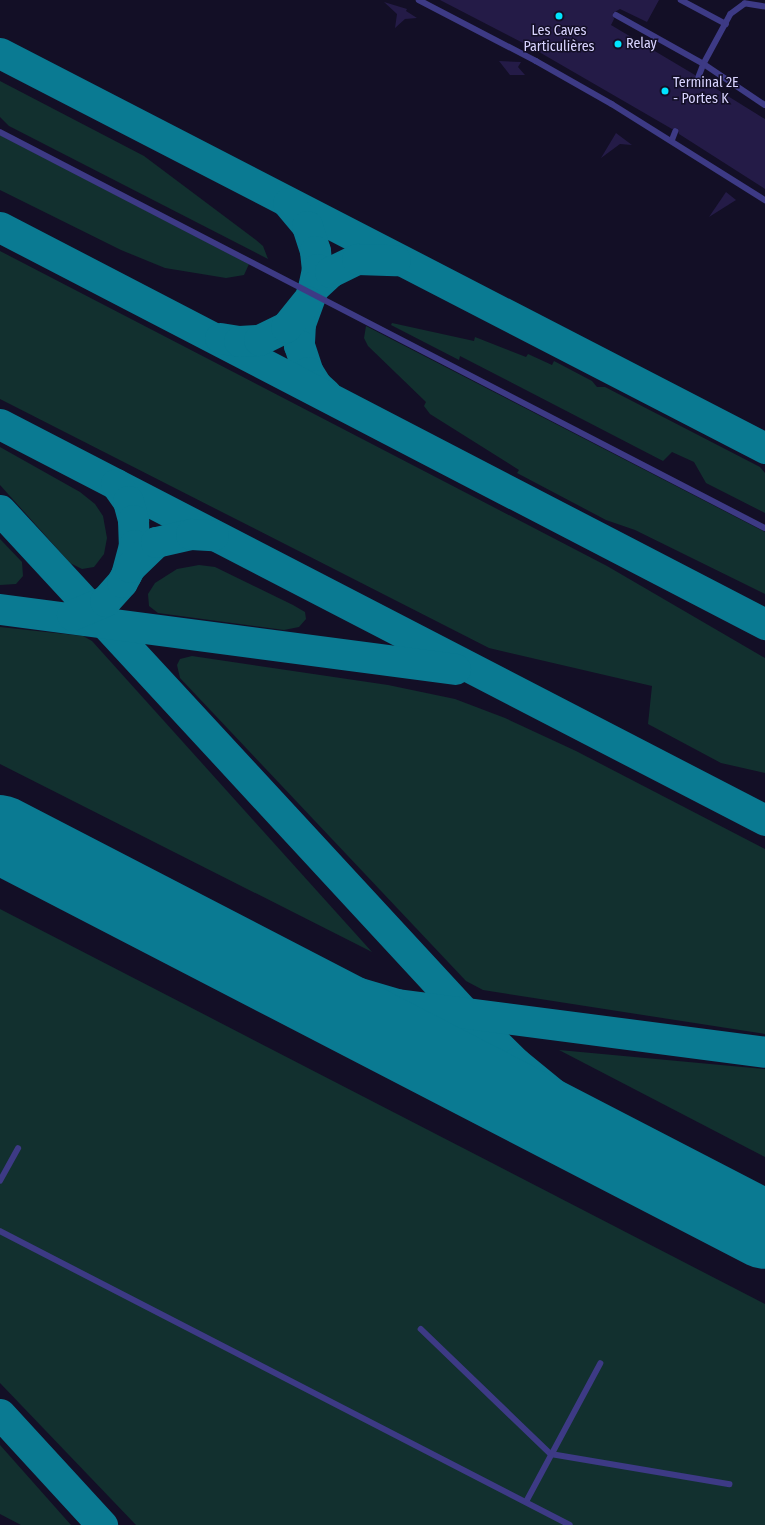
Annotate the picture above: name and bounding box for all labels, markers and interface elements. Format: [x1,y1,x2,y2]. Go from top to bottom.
marker: Les Caves Particulières [554,11,564,21]
place label: Les Caves Particulières [523,23,595,56]
place label: Relay [626,36,657,52]
marker: Relay [613,39,623,49]
place label: Terminal 2E - Portes K [673,75,739,108]
marker: Terminal 2E - Portes K [660,86,670,96]

